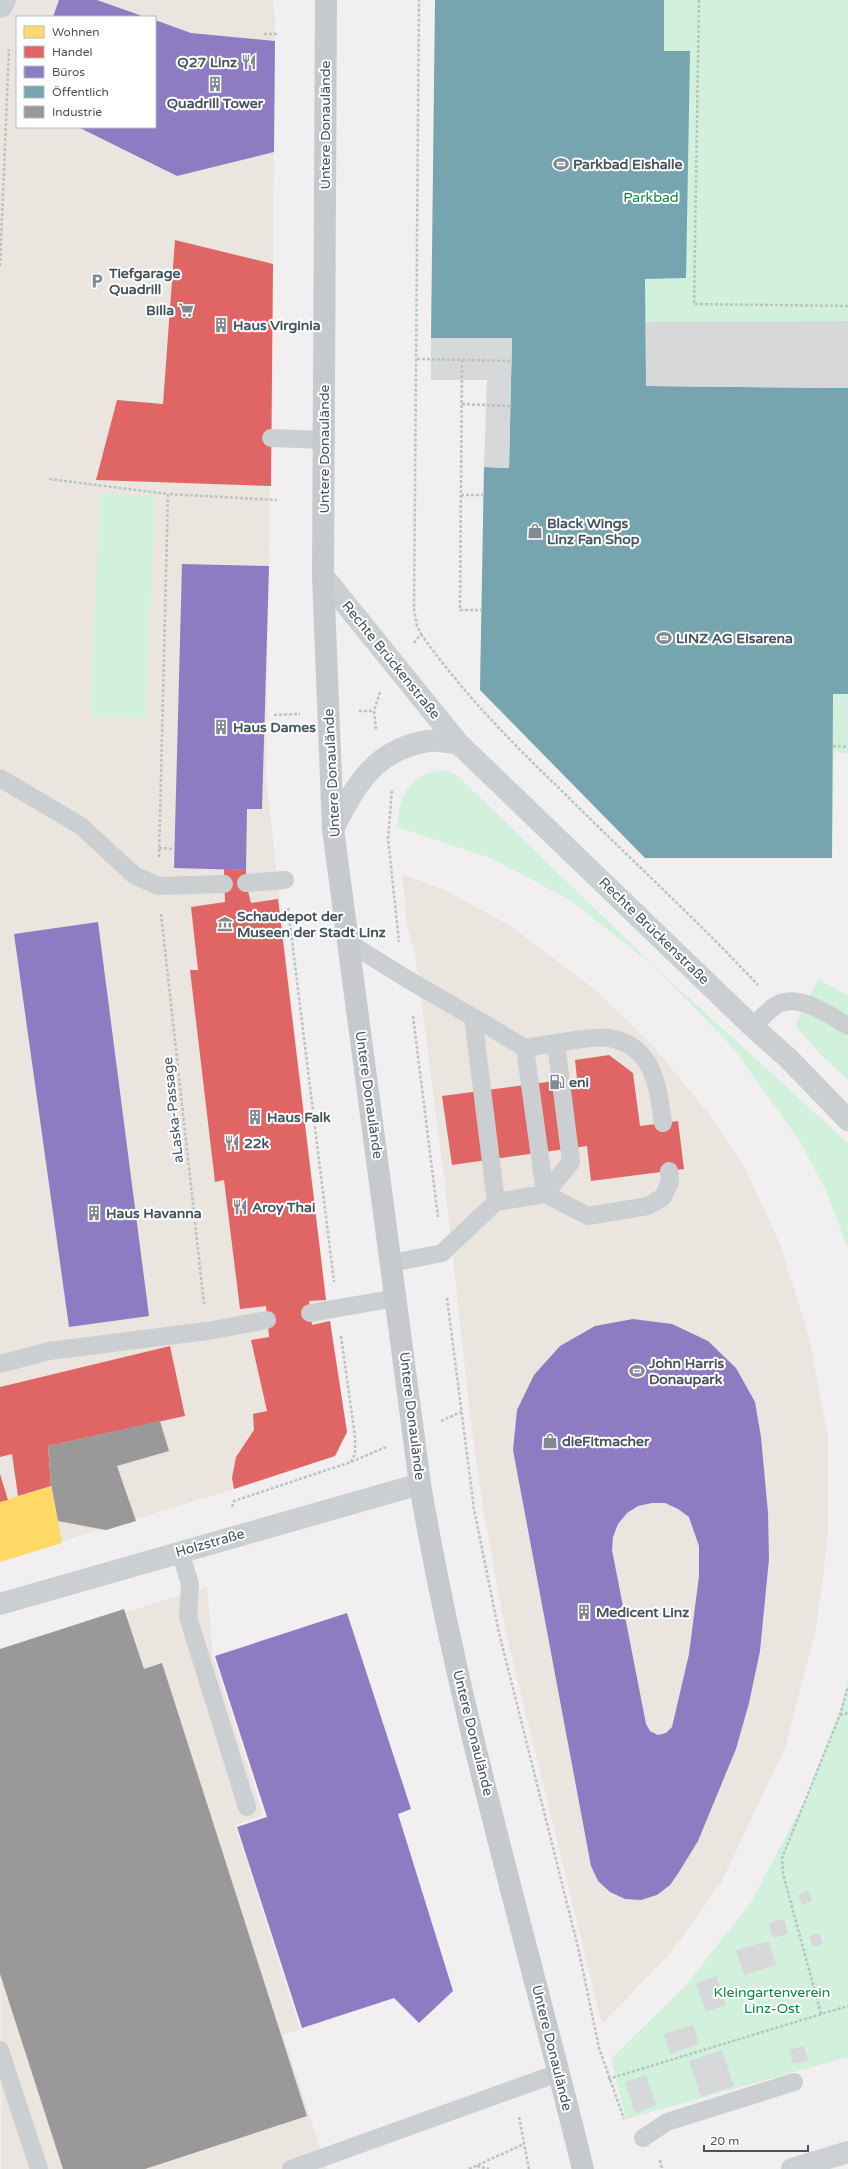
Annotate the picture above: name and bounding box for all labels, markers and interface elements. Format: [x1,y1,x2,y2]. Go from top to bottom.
legend [16,16,156,128]
text: Wohnen [52,25,100,39]
text: Handel [52,45,92,59]
restaurant icon: Q27 Linz [240,53,258,71]
place label: Q27 Linz [177,54,237,71]
street label: Untere Donaulände [317,60,334,189]
text: Büros [52,65,85,79]
building icon: Quadrill Tower [206,75,224,93]
text: Öffentlich [52,85,109,99]
place label: Quadrill Tower [167,95,264,112]
text: Industrie [52,105,102,119]
sports icon: Parkbad Eishalle [552,155,570,173]
place label: Parkbad Eishalle [573,156,683,173]
park label: Parkbad [623,189,679,206]
place label: Tiefgarage Quadrill [108,265,181,298]
parking icon: Tiefgarage Quadrill [88,272,106,290]
supermarket icon: Billa [177,301,195,319]
place label: Billa [146,302,174,319]
building icon: Haus Virginia [212,316,230,334]
place label: Haus Virginia [233,317,321,334]
street label: Untere Donaulände [316,384,333,513]
place label: Black Wings Linz Fan Shop [547,515,640,548]
shop icon: Black Wings Linz Fan Shop [526,522,544,540]
street label: Rechte Brückenstraße [338,597,444,723]
sports icon: LINZ AG Eisarena [655,629,673,647]
place label: LINZ AG Eisarena [676,630,793,647]
street label: Untere Donaulände [320,708,344,838]
building icon: Haus Dames [212,718,230,736]
place label: Haus Dames [233,719,316,736]
street label: Rechte Brückenstraße [595,874,713,988]
place label: Schaudepot der Museen der Stadt Linz [237,908,386,941]
museum icon: Schaudepot der Museen der Stadt Linz [216,915,234,933]
street label: Untere Donaulände [352,1030,386,1160]
street label: aLaska-Passage [159,1056,187,1164]
fuel station icon: eni [548,1073,566,1091]
place label: eni [569,1074,589,1091]
building icon: Haus Falk [246,1108,264,1126]
place label: Haus Falk [267,1109,331,1126]
restaurant icon: 22k [223,1134,241,1152]
place label: 22k [244,1135,270,1152]
restaurant icon: Aroy Thai [231,1198,249,1216]
place label: Aroy Thai [252,1199,315,1216]
building icon: Haus Havanna [85,1204,103,1222]
place label: Haus Havanna [106,1205,202,1222]
street label: Untere Donaulände [396,1351,428,1481]
place label: John Harris Donaupark [648,1355,724,1388]
sports icon: John Harris Donaupark [628,1362,646,1380]
shop icon: dieFitmacher [541,1432,559,1450]
place label: dieFitmacher [562,1433,650,1450]
street label: Holzstraße [174,1525,247,1561]
building icon: Medicent Linz [575,1603,593,1621]
place label: Medicent Linz [596,1604,689,1621]
street label: Untere Donaulände [449,1668,497,1798]
street label: Untere Donaulände [528,1983,576,2113]
park label: Kleingartenverein Linz-Ost [714,1984,830,2017]
scale bar [704,2127,808,2153]
text: 20 m [710,2134,739,2148]

